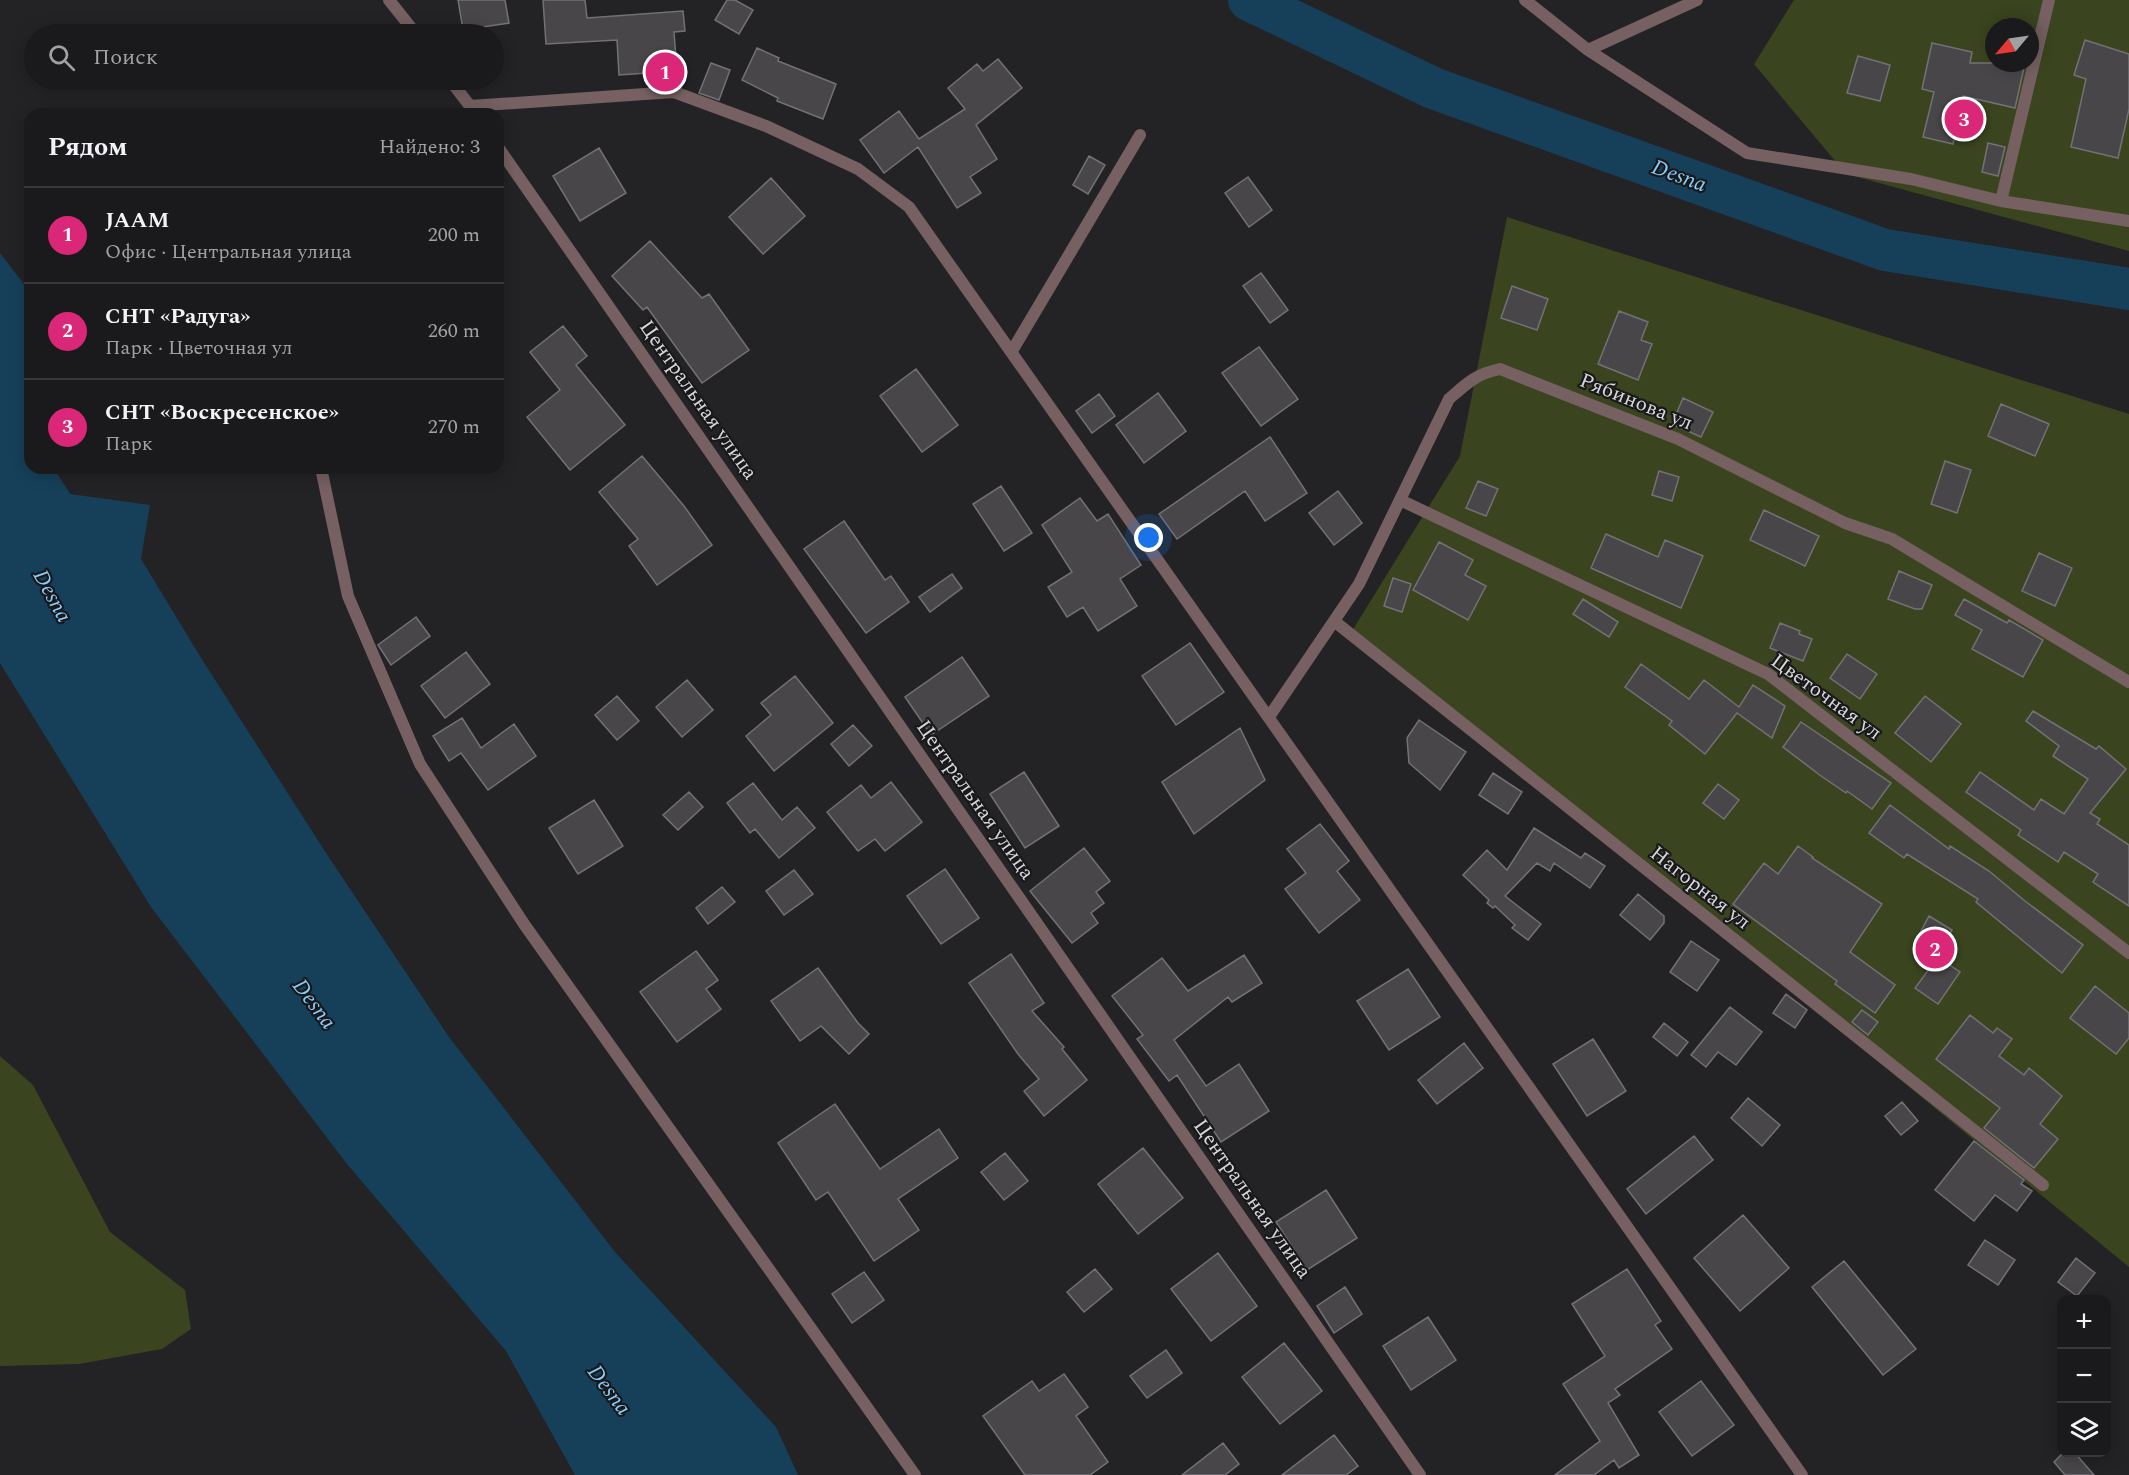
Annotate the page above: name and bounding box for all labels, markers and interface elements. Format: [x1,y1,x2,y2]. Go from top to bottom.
north arrow [1985,18,2039,72]
search box [24,24,504,90]
icon: search [45,41,78,74]
text: Поиск [93,41,158,74]
pin: 1 [646,50,684,94]
pin: 3 [1944,96,1984,142]
text: Рядом [48,127,128,167]
text: Найдено: 3 [379,132,480,162]
water label: Desna [1647,151,1711,201]
text: JAAM [105,204,169,237]
text: 1 [62,220,73,250]
text: 200 m [428,220,480,250]
text: Офис · Центральная улица [105,237,351,267]
text: СНТ «Радуга» [105,300,251,333]
street label: Центральная улица [631,313,766,487]
text: 2 [62,316,73,346]
text: 260 m [428,316,480,346]
text: Парк · Цветочная ул [105,333,292,363]
street label: Рябинова ул [1575,365,1697,439]
text: СНТ «Воскресенское» [105,396,339,429]
text: 3 [62,412,73,442]
text: 270 m [428,412,480,442]
text: Парк [105,429,153,459]
your location [1134,523,1163,552]
water label: Desna [24,563,80,629]
street label: Цветочная ул [1764,646,1888,748]
street label: Центральная улица [908,713,1043,887]
street label: Нагорная ул [1643,838,1757,938]
pin: 2 [1916,926,1954,972]
water label: Desna [284,972,344,1036]
street label: Центральная улица [1185,1112,1320,1286]
map controls [2057,1295,2111,1457]
button: + [2057,1295,2111,1349]
button: − [2057,1349,2111,1403]
water label: Desna [579,1358,639,1422]
button: layers [2057,1403,2111,1457]

